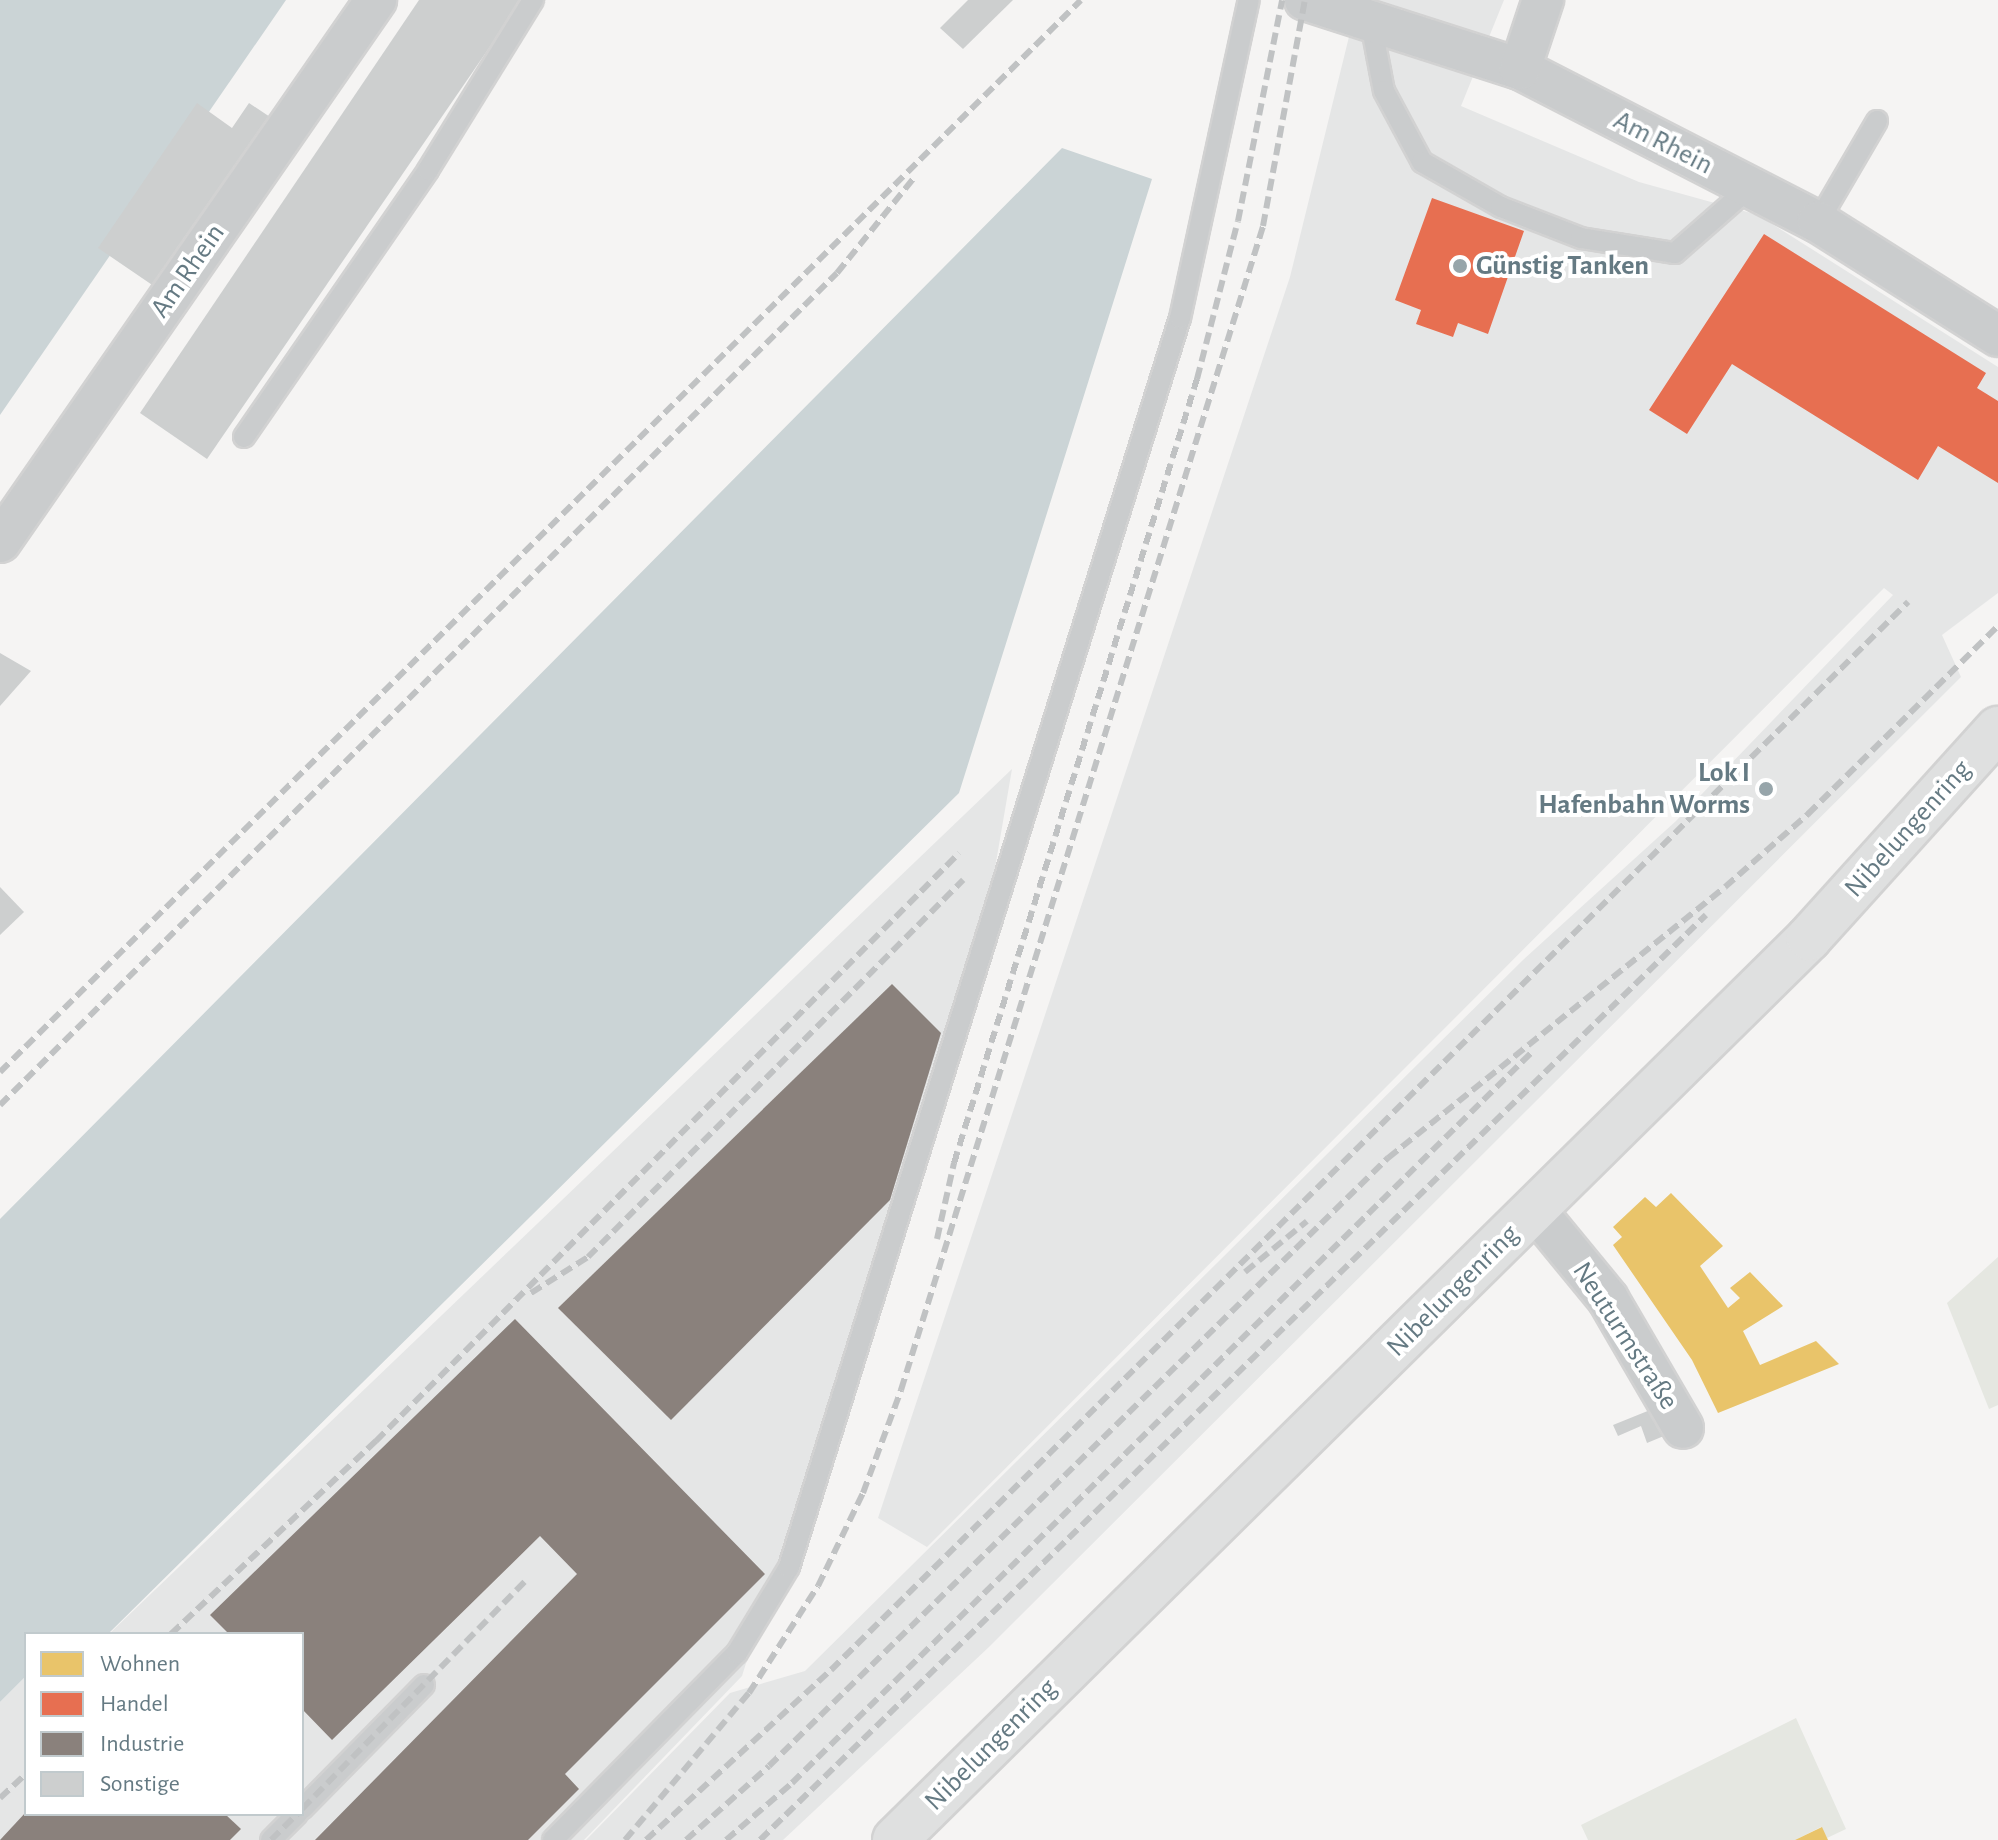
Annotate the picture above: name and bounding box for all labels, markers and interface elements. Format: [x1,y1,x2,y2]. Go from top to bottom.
street label: Am Rhein [1608,104,1718,182]
street label: Am Rhein [144,218,232,324]
place label: Günstig Tanken [1476,249,1649,283]
marker: Günstig Tanken [1451,257,1469,275]
street label: Nibelungenring [1838,753,1978,905]
place label: Lok I Hafenbahn Worms [1538,756,1750,822]
marker: Lok I Hafenbahn Worms [1757,780,1775,798]
street label: Nibelungenring [1380,1218,1526,1364]
street label: Neuturmstraße [1565,1256,1685,1416]
legend [24,1632,304,1816]
text: Wohnen [100,1652,180,1676]
street label: Nibelungenring [918,1672,1064,1818]
text: Handel [100,1692,169,1716]
text: Industrie [100,1732,184,1756]
text: Sonstige [100,1772,180,1796]

